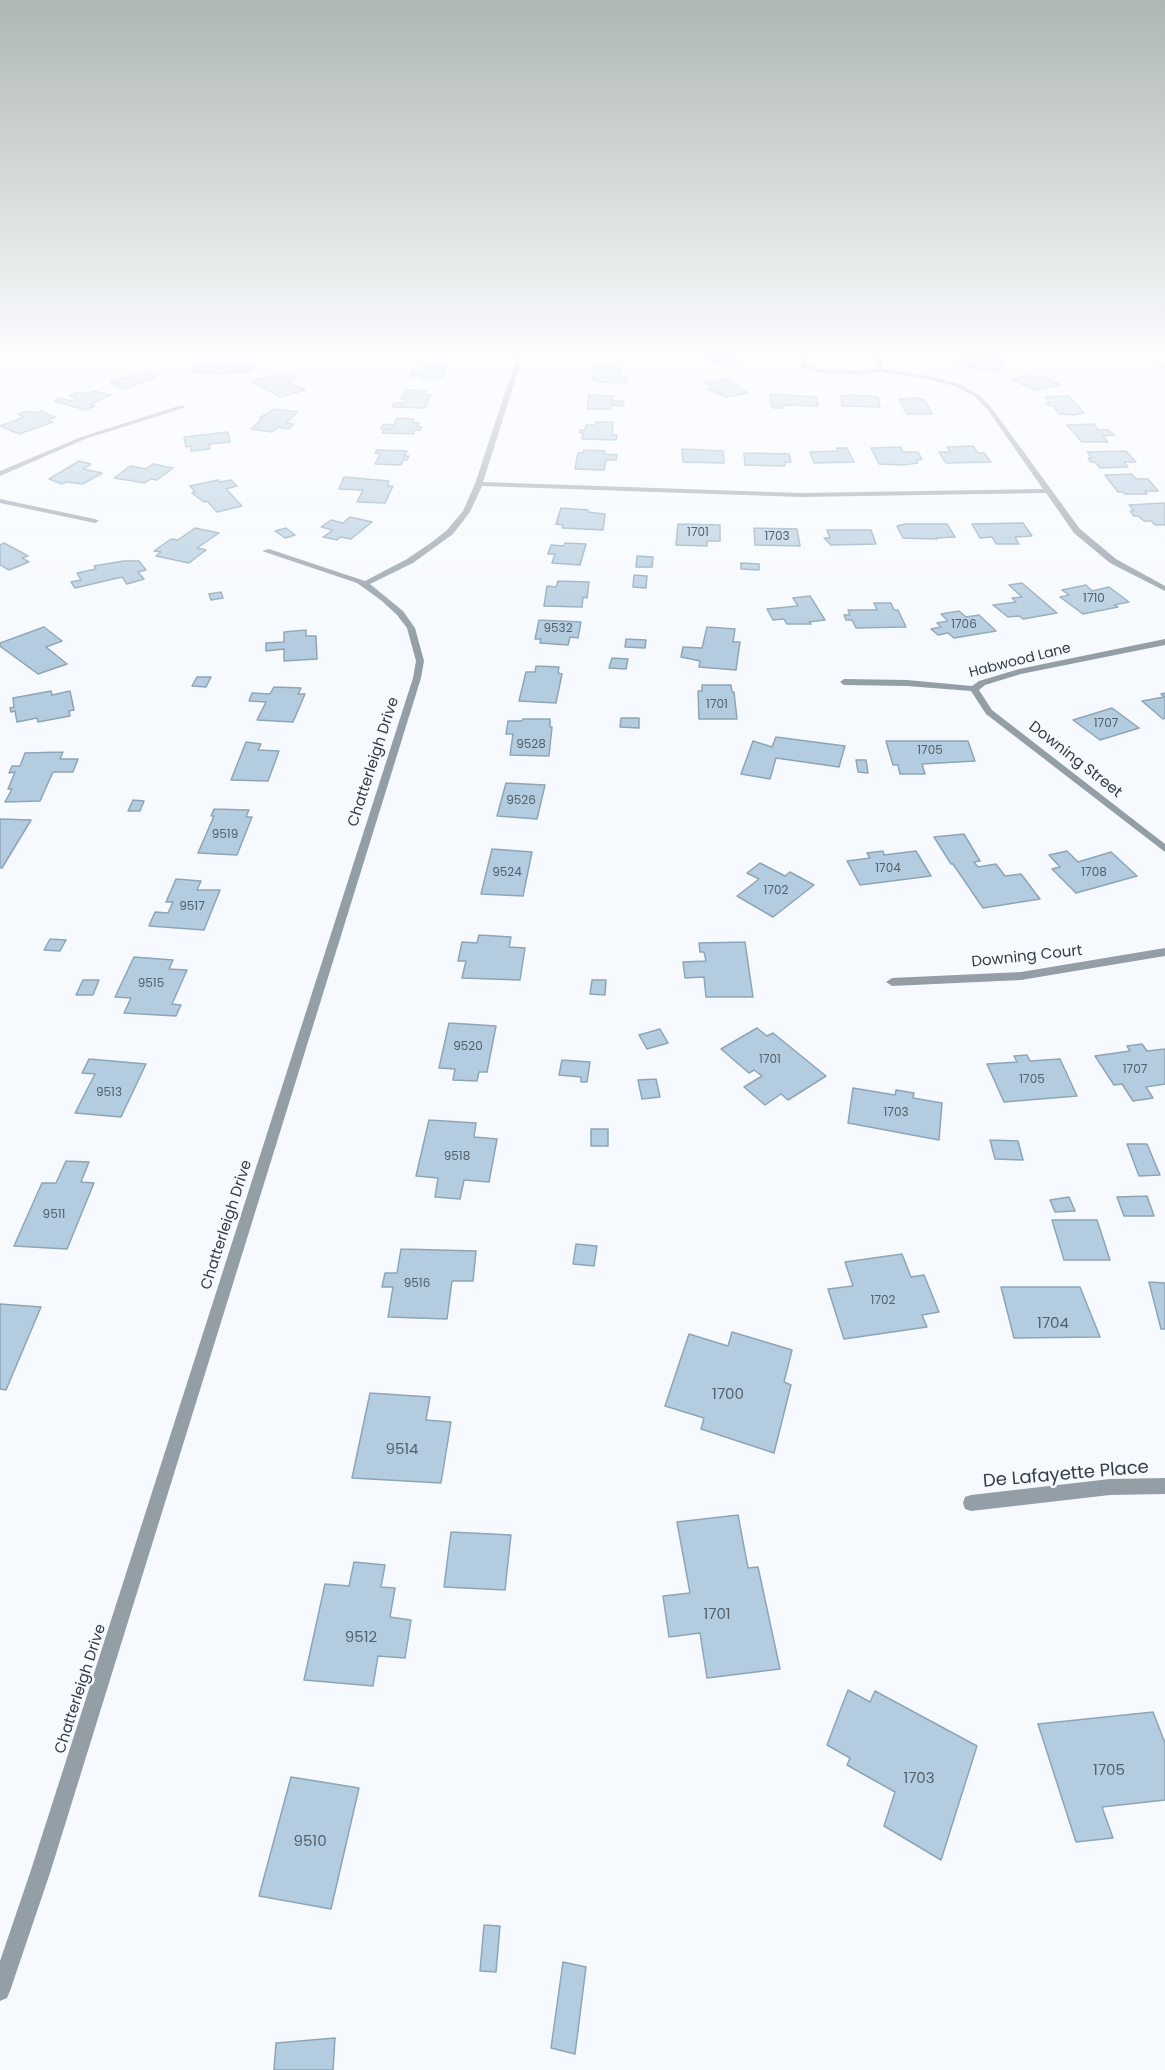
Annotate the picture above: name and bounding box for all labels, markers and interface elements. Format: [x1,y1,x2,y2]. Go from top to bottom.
house number: 1701 [687,526,709,540]
house number: 1703 [765,530,789,544]
house number: 1710 [1083,592,1105,606]
house number: 1706 [951,618,977,632]
house number: 9532 [543,622,573,636]
street label: Habwood Lane [967,640,1073,682]
street label: Chatterleigh Drive [345,695,403,829]
house number: 1701 [706,698,728,712]
house number: 1707 [1094,717,1118,731]
street label: Downing Street [1025,718,1125,802]
house number: 9528 [516,738,546,752]
house number: 1705 [917,744,943,758]
house number: 9526 [506,794,536,808]
house number: 9519 [212,828,238,842]
house number: 1704 [875,862,901,876]
house number: 9524 [492,866,522,880]
house number: 1708 [1081,866,1107,880]
house number: 1702 [764,884,788,898]
house number: 9517 [179,900,205,914]
street label: Downing Court [971,942,1083,972]
house number: 9515 [138,977,164,991]
house number: 9520 [453,1040,483,1054]
house number: 1701 [759,1053,781,1067]
house number: 1707 [1123,1063,1147,1077]
house number: 1705 [1019,1073,1045,1087]
house number: 9513 [96,1086,122,1100]
house number: 1703 [884,1106,908,1120]
house number: 9518 [444,1150,470,1164]
street label: Chatterleigh Drive [198,1158,256,1292]
house number: 9511 [43,1208,65,1222]
house number: 9516 [404,1277,430,1291]
house number: 1702 [871,1294,895,1308]
house number: 1704 [1037,1315,1069,1333]
house number: 1700 [712,1386,744,1404]
house number: 9514 [385,1441,419,1459]
street label: De Lafayette Place [982,1457,1150,1493]
house number: 1701 [703,1606,731,1624]
street label: Chatterleigh Drive [52,1622,110,1756]
house number: 9512 [345,1629,377,1647]
house number: 1705 [1093,1762,1125,1780]
house number: 1703 [903,1770,935,1788]
house number: 9510 [293,1833,327,1851]

